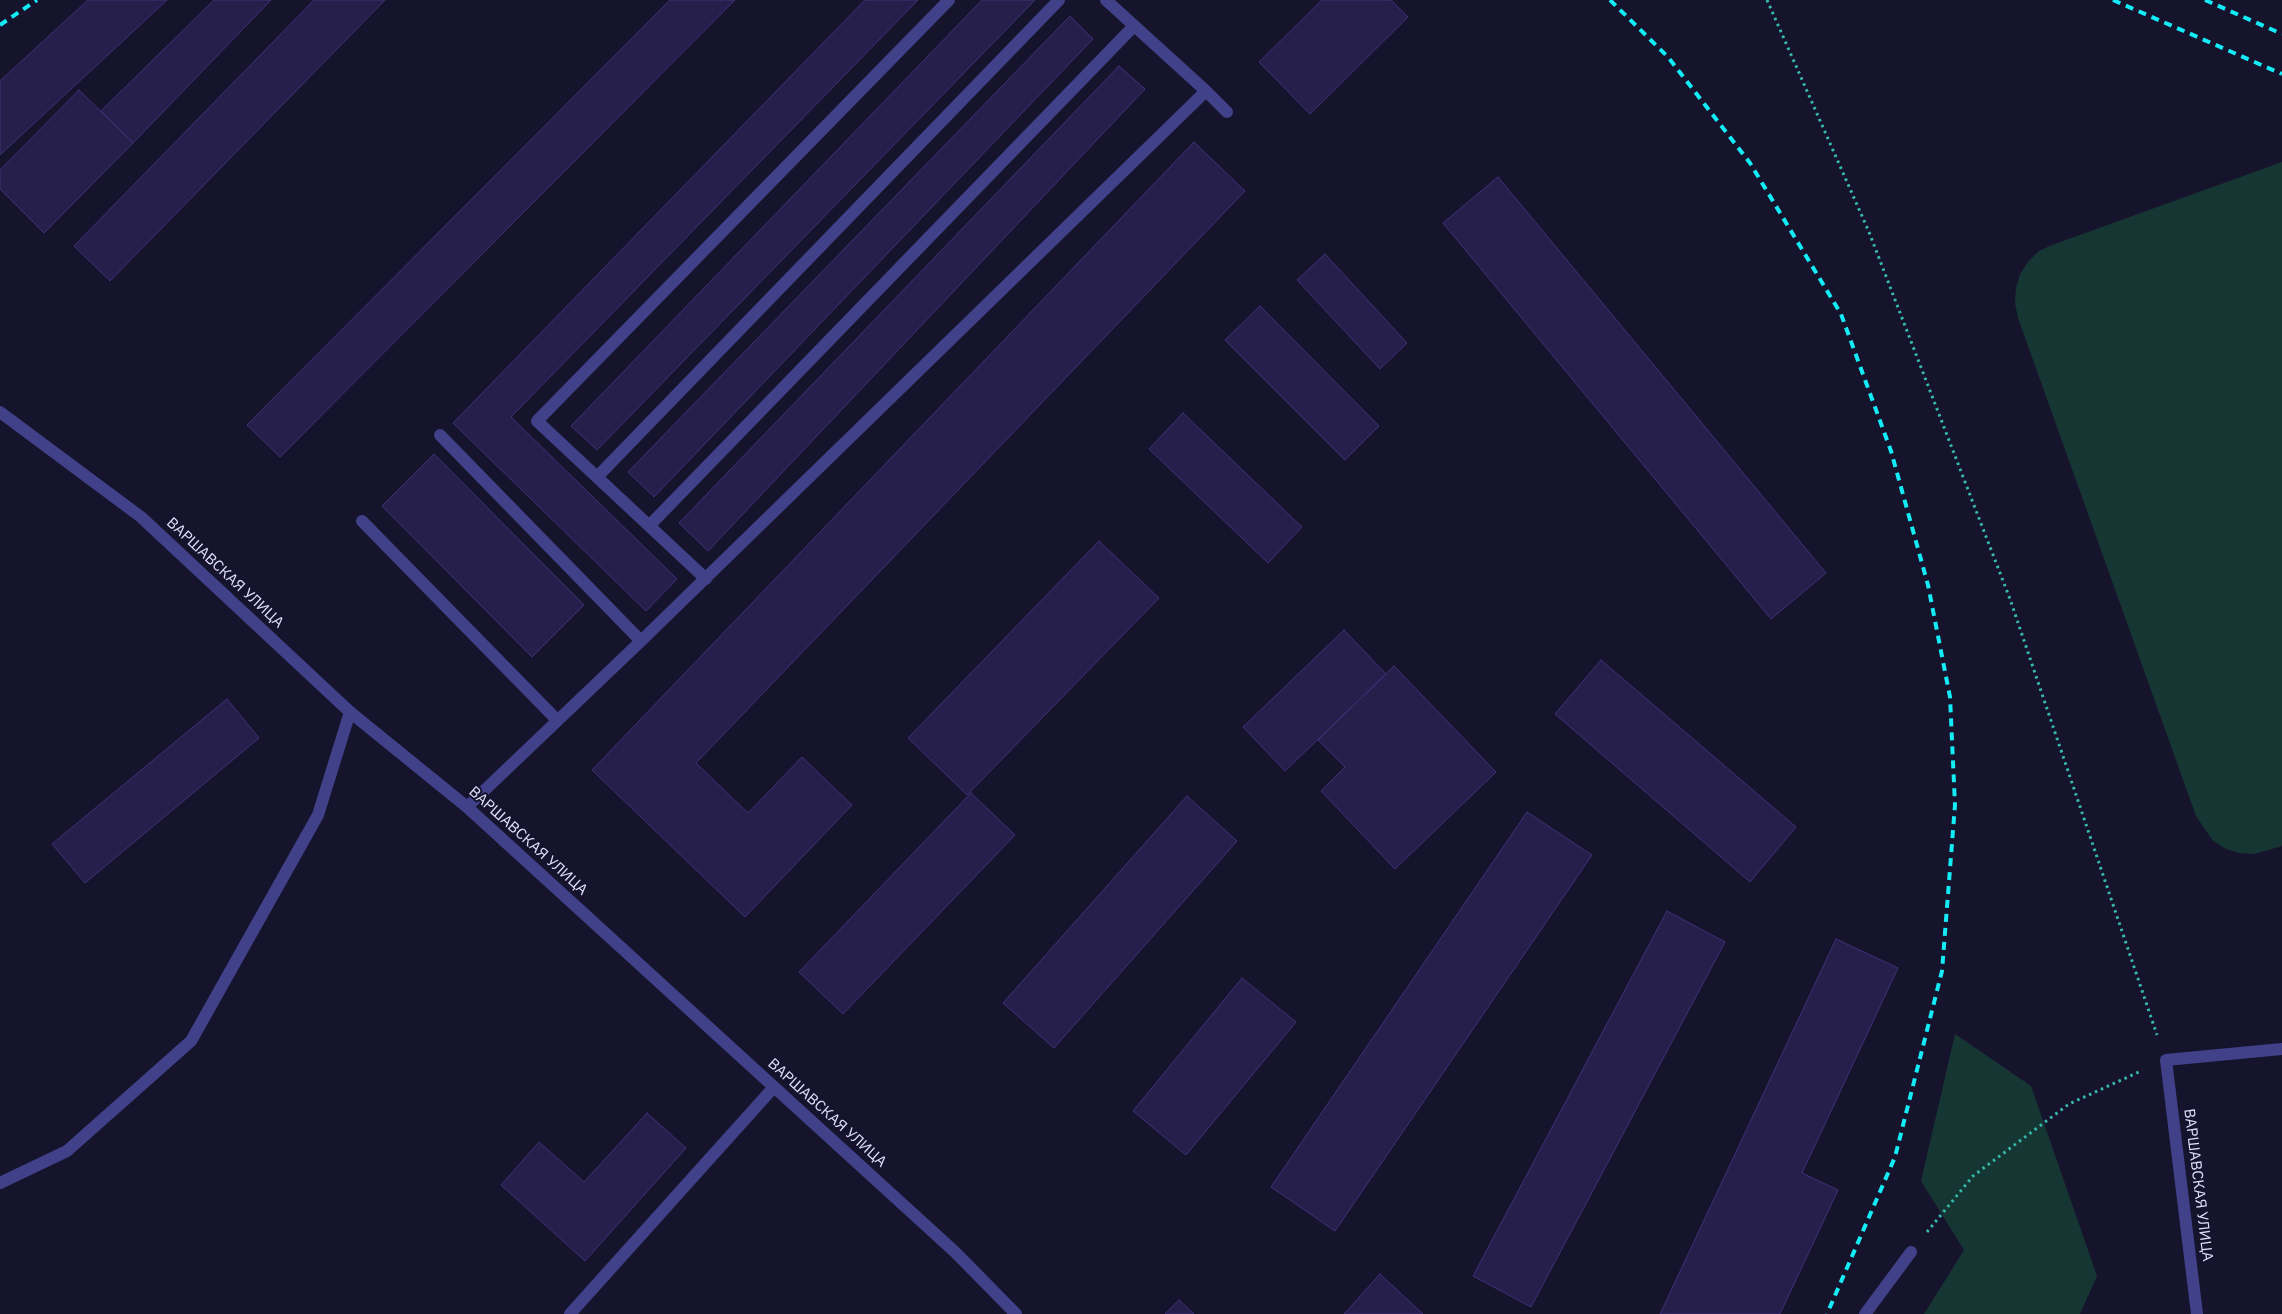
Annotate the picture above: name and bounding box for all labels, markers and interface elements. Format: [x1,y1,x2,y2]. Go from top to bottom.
street label: ВАРШАВСКАЯ УЛИЦА [163,514,287,632]
street label: ВАРШАВСКАЯ УЛИЦА [465,783,591,899]
street label: ВАРШАВСКАЯ УЛИЦА [764,1055,890,1171]
street label: ВАРШАВСКАЯ УЛИЦА [2180,1108,2216,1262]

